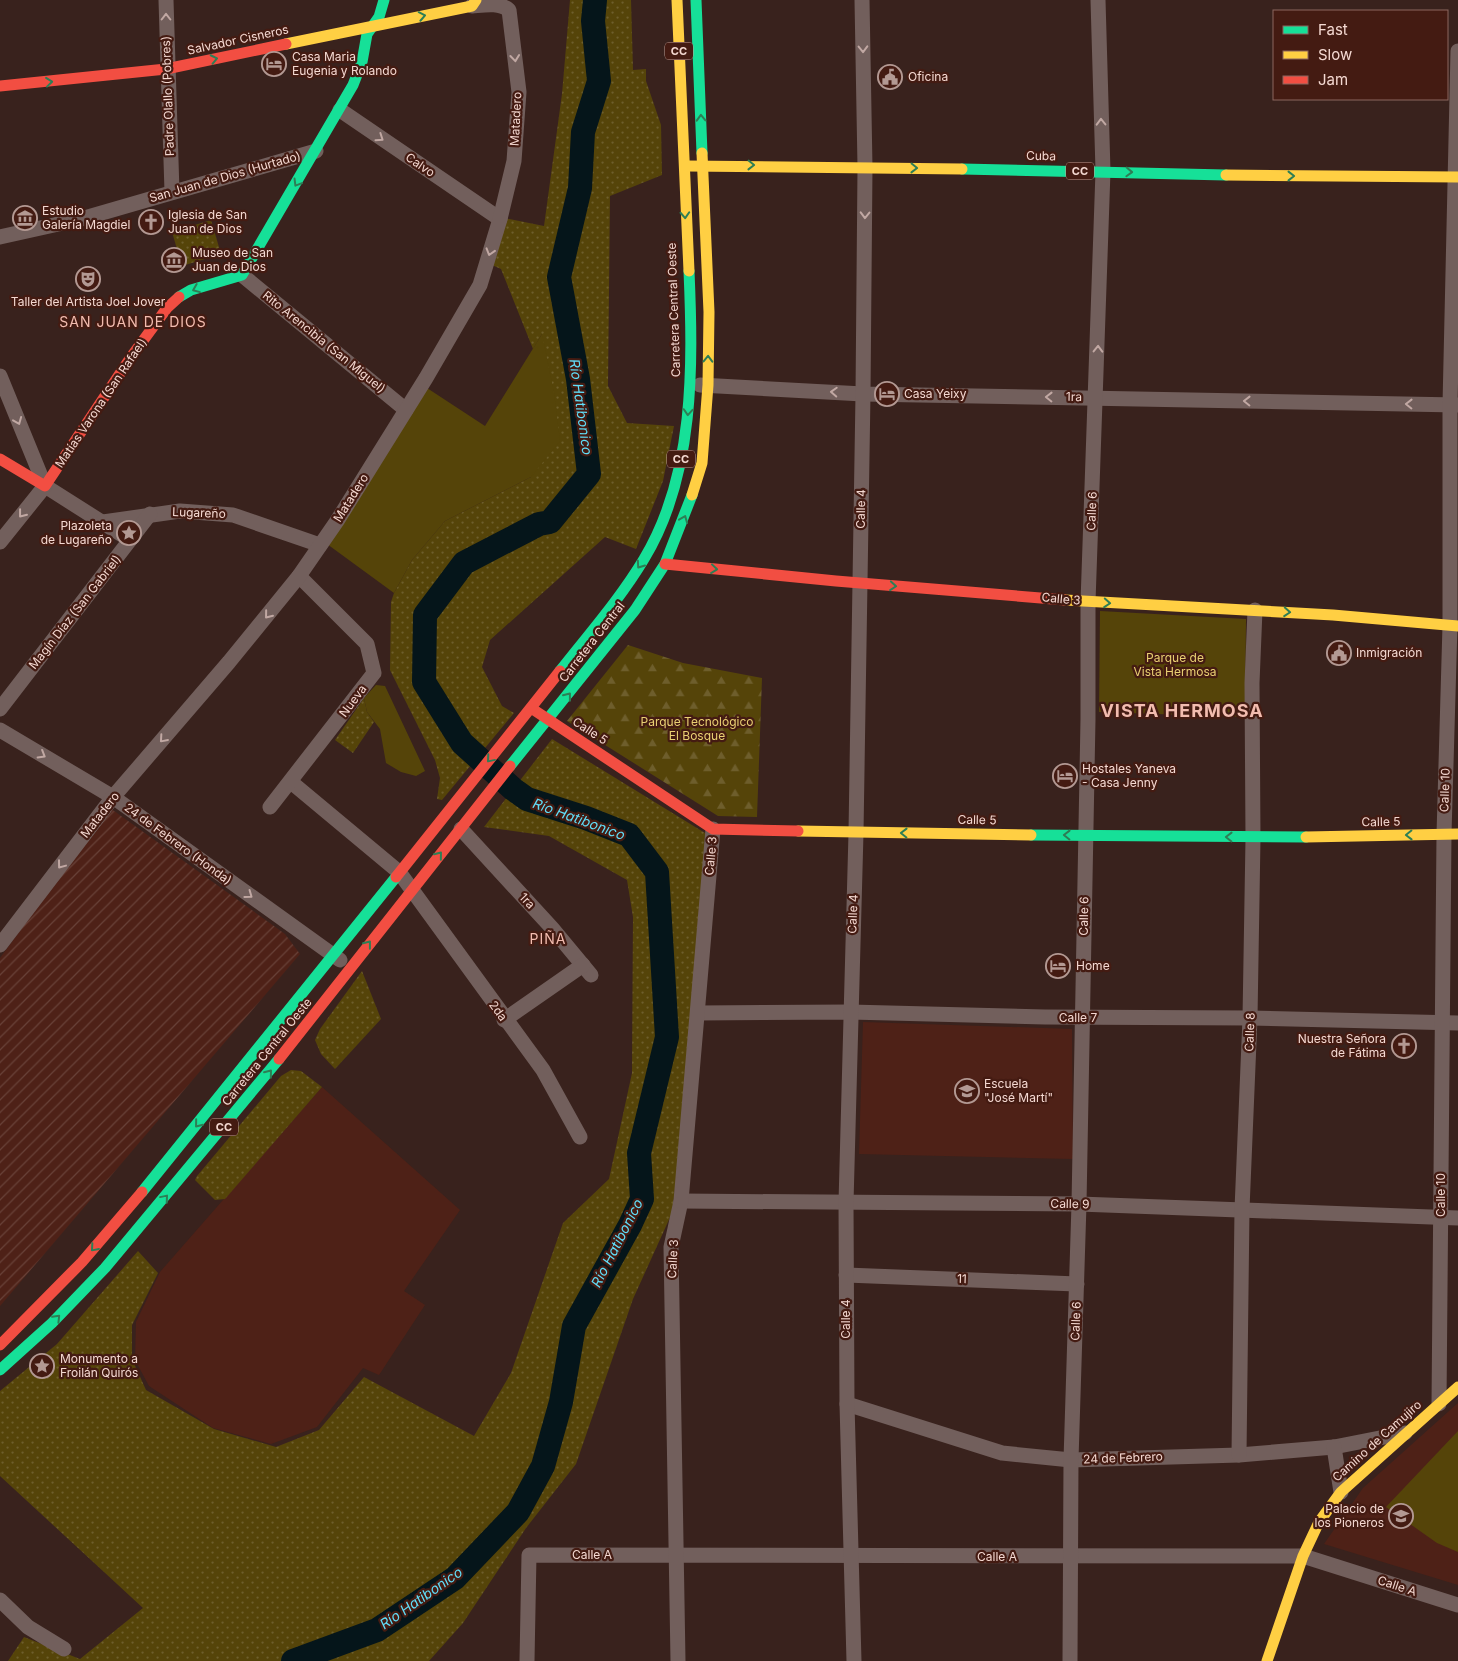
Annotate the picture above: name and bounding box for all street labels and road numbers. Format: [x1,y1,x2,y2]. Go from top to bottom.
street label: Salvador Cisneros [186,21,290,58]
street label: Padre Olallo (Pobres) [158,36,177,156]
road number: CC [665,42,693,59]
street label: Matadero [507,92,524,146]
street label: San Juan de Dios (Hurtado) [147,148,302,205]
street label: Cuba [1026,148,1056,163]
street label: Calvo [403,149,438,180]
road number: CC [1066,162,1094,180]
street label: Carretera Central Oeste [664,242,683,378]
street label: Rito Arencibia (San Miguel) [260,287,389,396]
street label: Matías Varona (San Rafael) [52,335,150,470]
street label: 1ra [1066,389,1082,404]
road number: CC [667,450,695,468]
street label: Matadero [330,471,371,525]
street label: Calle 4 [853,489,868,529]
street label: Calle 6 [1083,491,1100,531]
street label: Lugareño [172,504,226,521]
street label: Magín Díaz (San Gabriel) [25,552,124,672]
street label: Calle 3 [1041,589,1081,608]
street label: Carretera Central [556,598,628,685]
street label: Nueva [336,682,370,720]
street label: Calle 5 [570,714,611,747]
street label: Calle 10 [1436,768,1453,812]
street label: Matadero [77,789,122,841]
street label: 24 de Febrero (Honda) [122,800,235,888]
street label: Calle 5 [957,812,997,827]
street label: Calle 5 [1361,814,1401,829]
street label: Calle 3 [701,836,720,876]
street label: 1ra [516,890,538,912]
street label: Calle 4 [844,894,861,934]
street label: Calle 6 [1076,896,1091,936]
street label: Carretera Central Oeste [218,995,315,1109]
street label: 2da [486,998,511,1024]
street label: Calle 7 [1059,1010,1097,1025]
street label: Calle 8 [1241,1012,1258,1052]
road number: CC [210,1118,238,1136]
street label: Calle 10 [1433,1173,1448,1217]
street label: Calle 9 [1050,1196,1090,1211]
street label: Calle 3 [664,1239,681,1279]
street label: 11 [957,1271,967,1286]
street label: Calle 4 [838,1299,853,1339]
street label: Calle 6 [1067,1301,1084,1341]
street label: Camino de Camujiro [1329,1397,1424,1485]
street label: 24 de Febrero [1083,1449,1163,1466]
street label: Calle A [572,1547,612,1562]
street label: Calle A [977,1549,1017,1564]
street label: Calle A [1376,1572,1418,1599]

